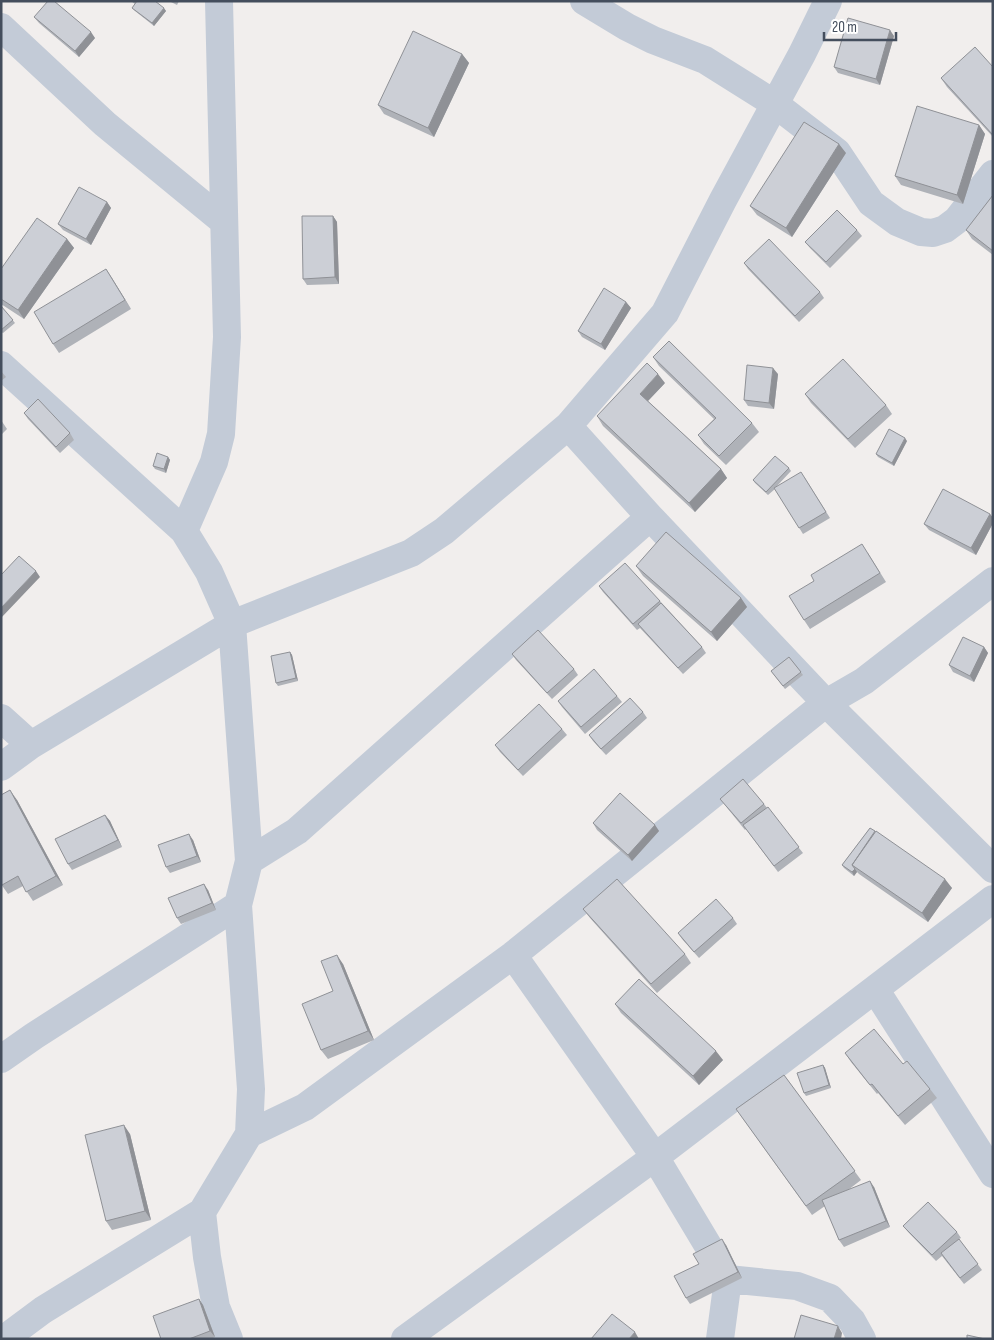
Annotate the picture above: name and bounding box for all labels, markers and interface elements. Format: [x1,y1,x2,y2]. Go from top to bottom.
scale bar [824,10,896,42]
text: 20 m [832,18,857,37]

